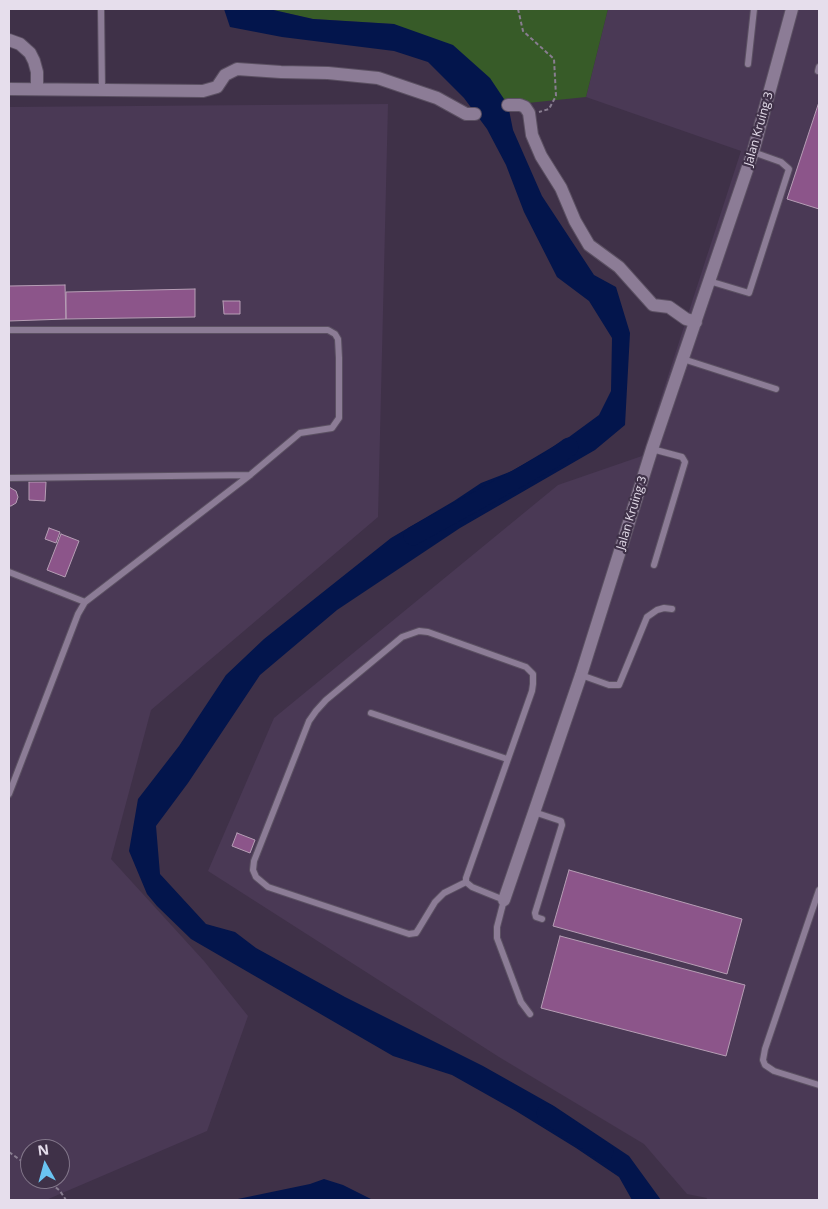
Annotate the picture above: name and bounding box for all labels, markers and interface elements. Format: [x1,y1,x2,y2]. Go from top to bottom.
street label: Jalan Kruing 3 [742,90,776,168]
street label: Jalan Kruing 3 [614,474,650,552]
north arrow [20,1139,70,1189]
text: N [36,1139,50,1160]

